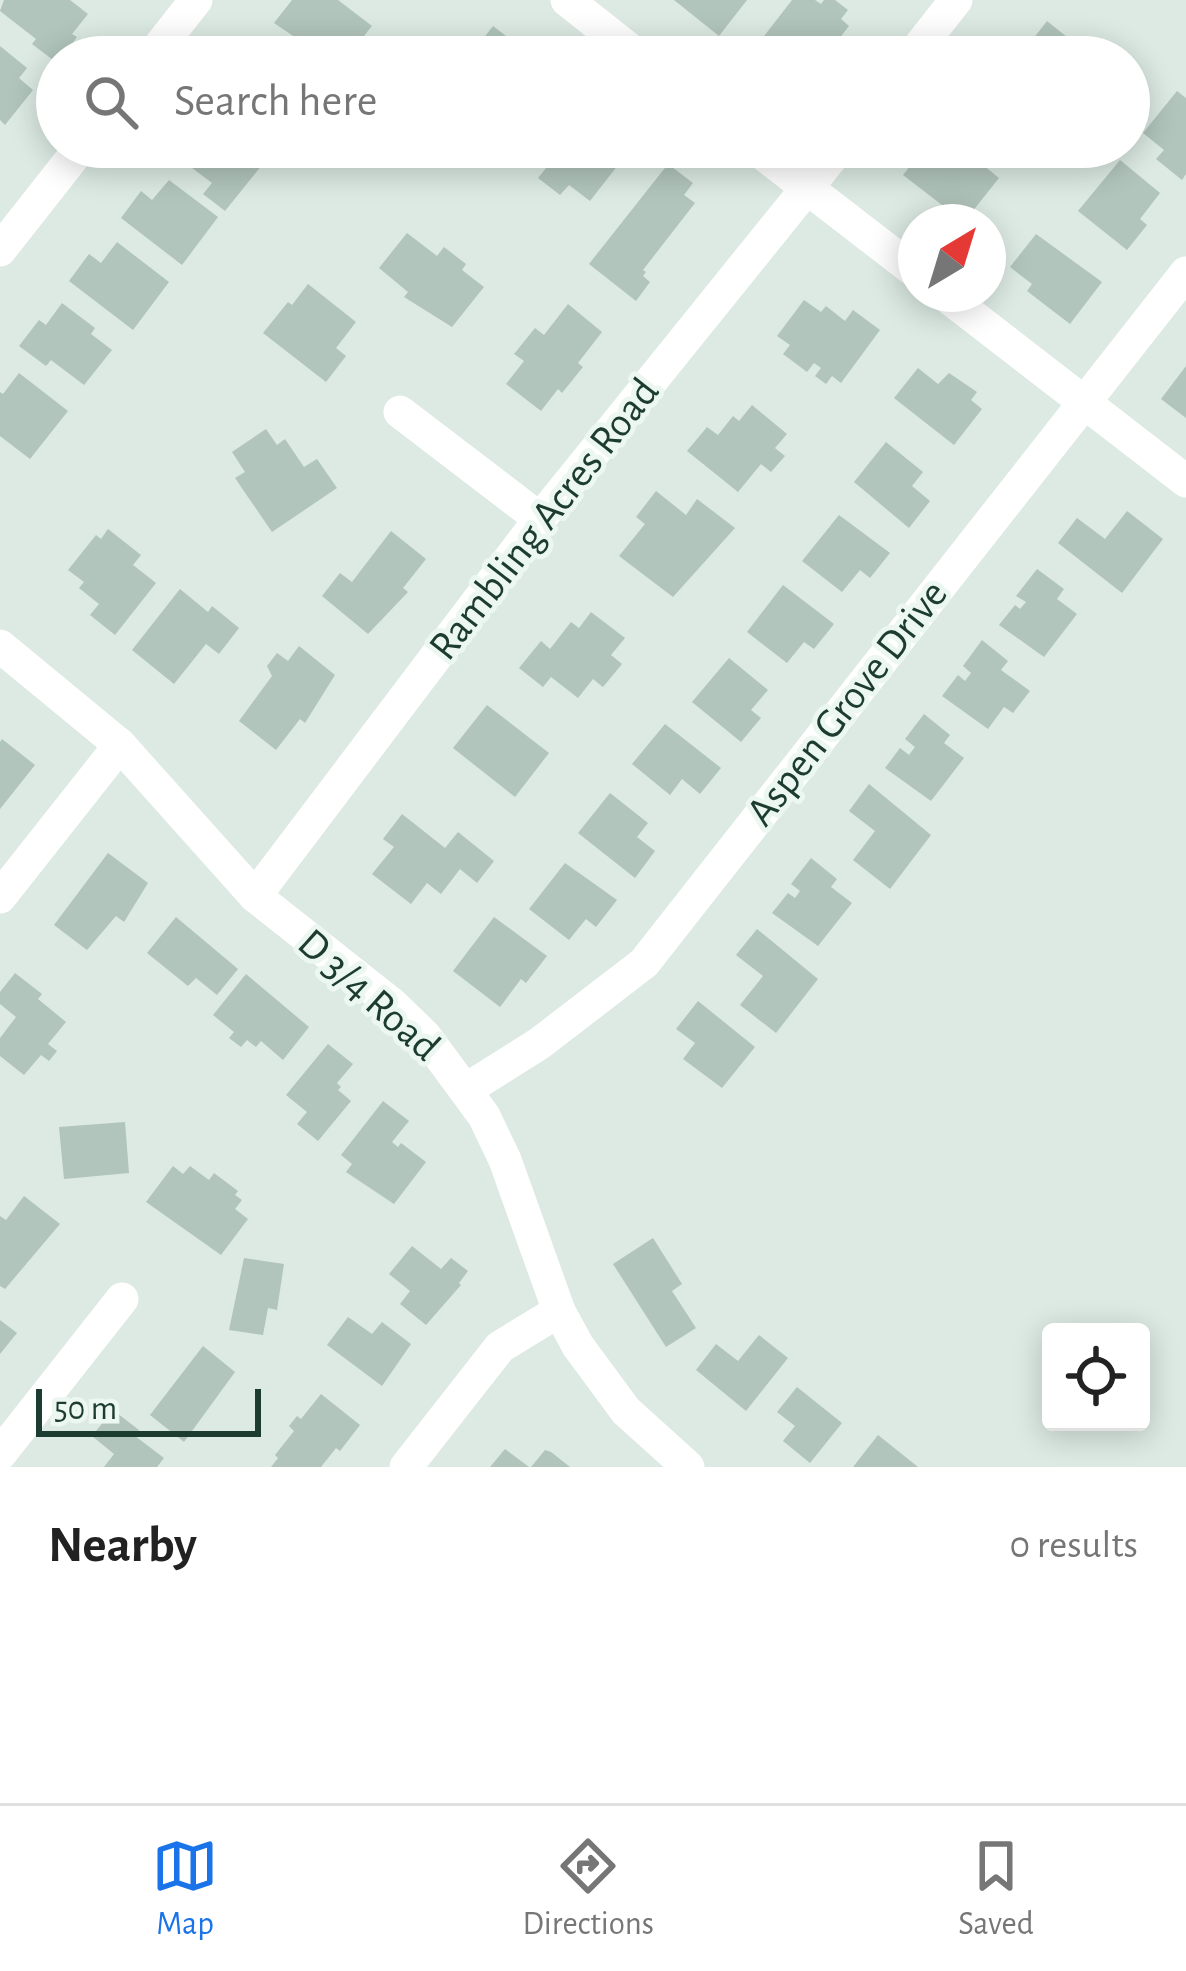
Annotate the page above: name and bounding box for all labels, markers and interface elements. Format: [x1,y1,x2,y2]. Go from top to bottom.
search box [36,36,1150,168]
icon: search [78,69,144,135]
text: Search here [174,79,377,124]
north arrow [898,204,1006,312]
street label: Rambling Acres Road [421,370,667,668]
street label: Aspen Grove Drive [739,573,955,833]
street label: D 3/4 Road [290,921,448,1069]
map controls [1042,1323,1150,1431]
button: locate [1042,1323,1150,1431]
scale bar [36,1383,261,1436]
text: 50 m [54,1393,117,1426]
text: Nearby [48,1520,197,1571]
text: 0 results [1010,1526,1138,1565]
tab: Map [152,1833,218,1945]
tab: Directions [522,1833,654,1945]
tab: Saved [958,1833,1034,1945]

